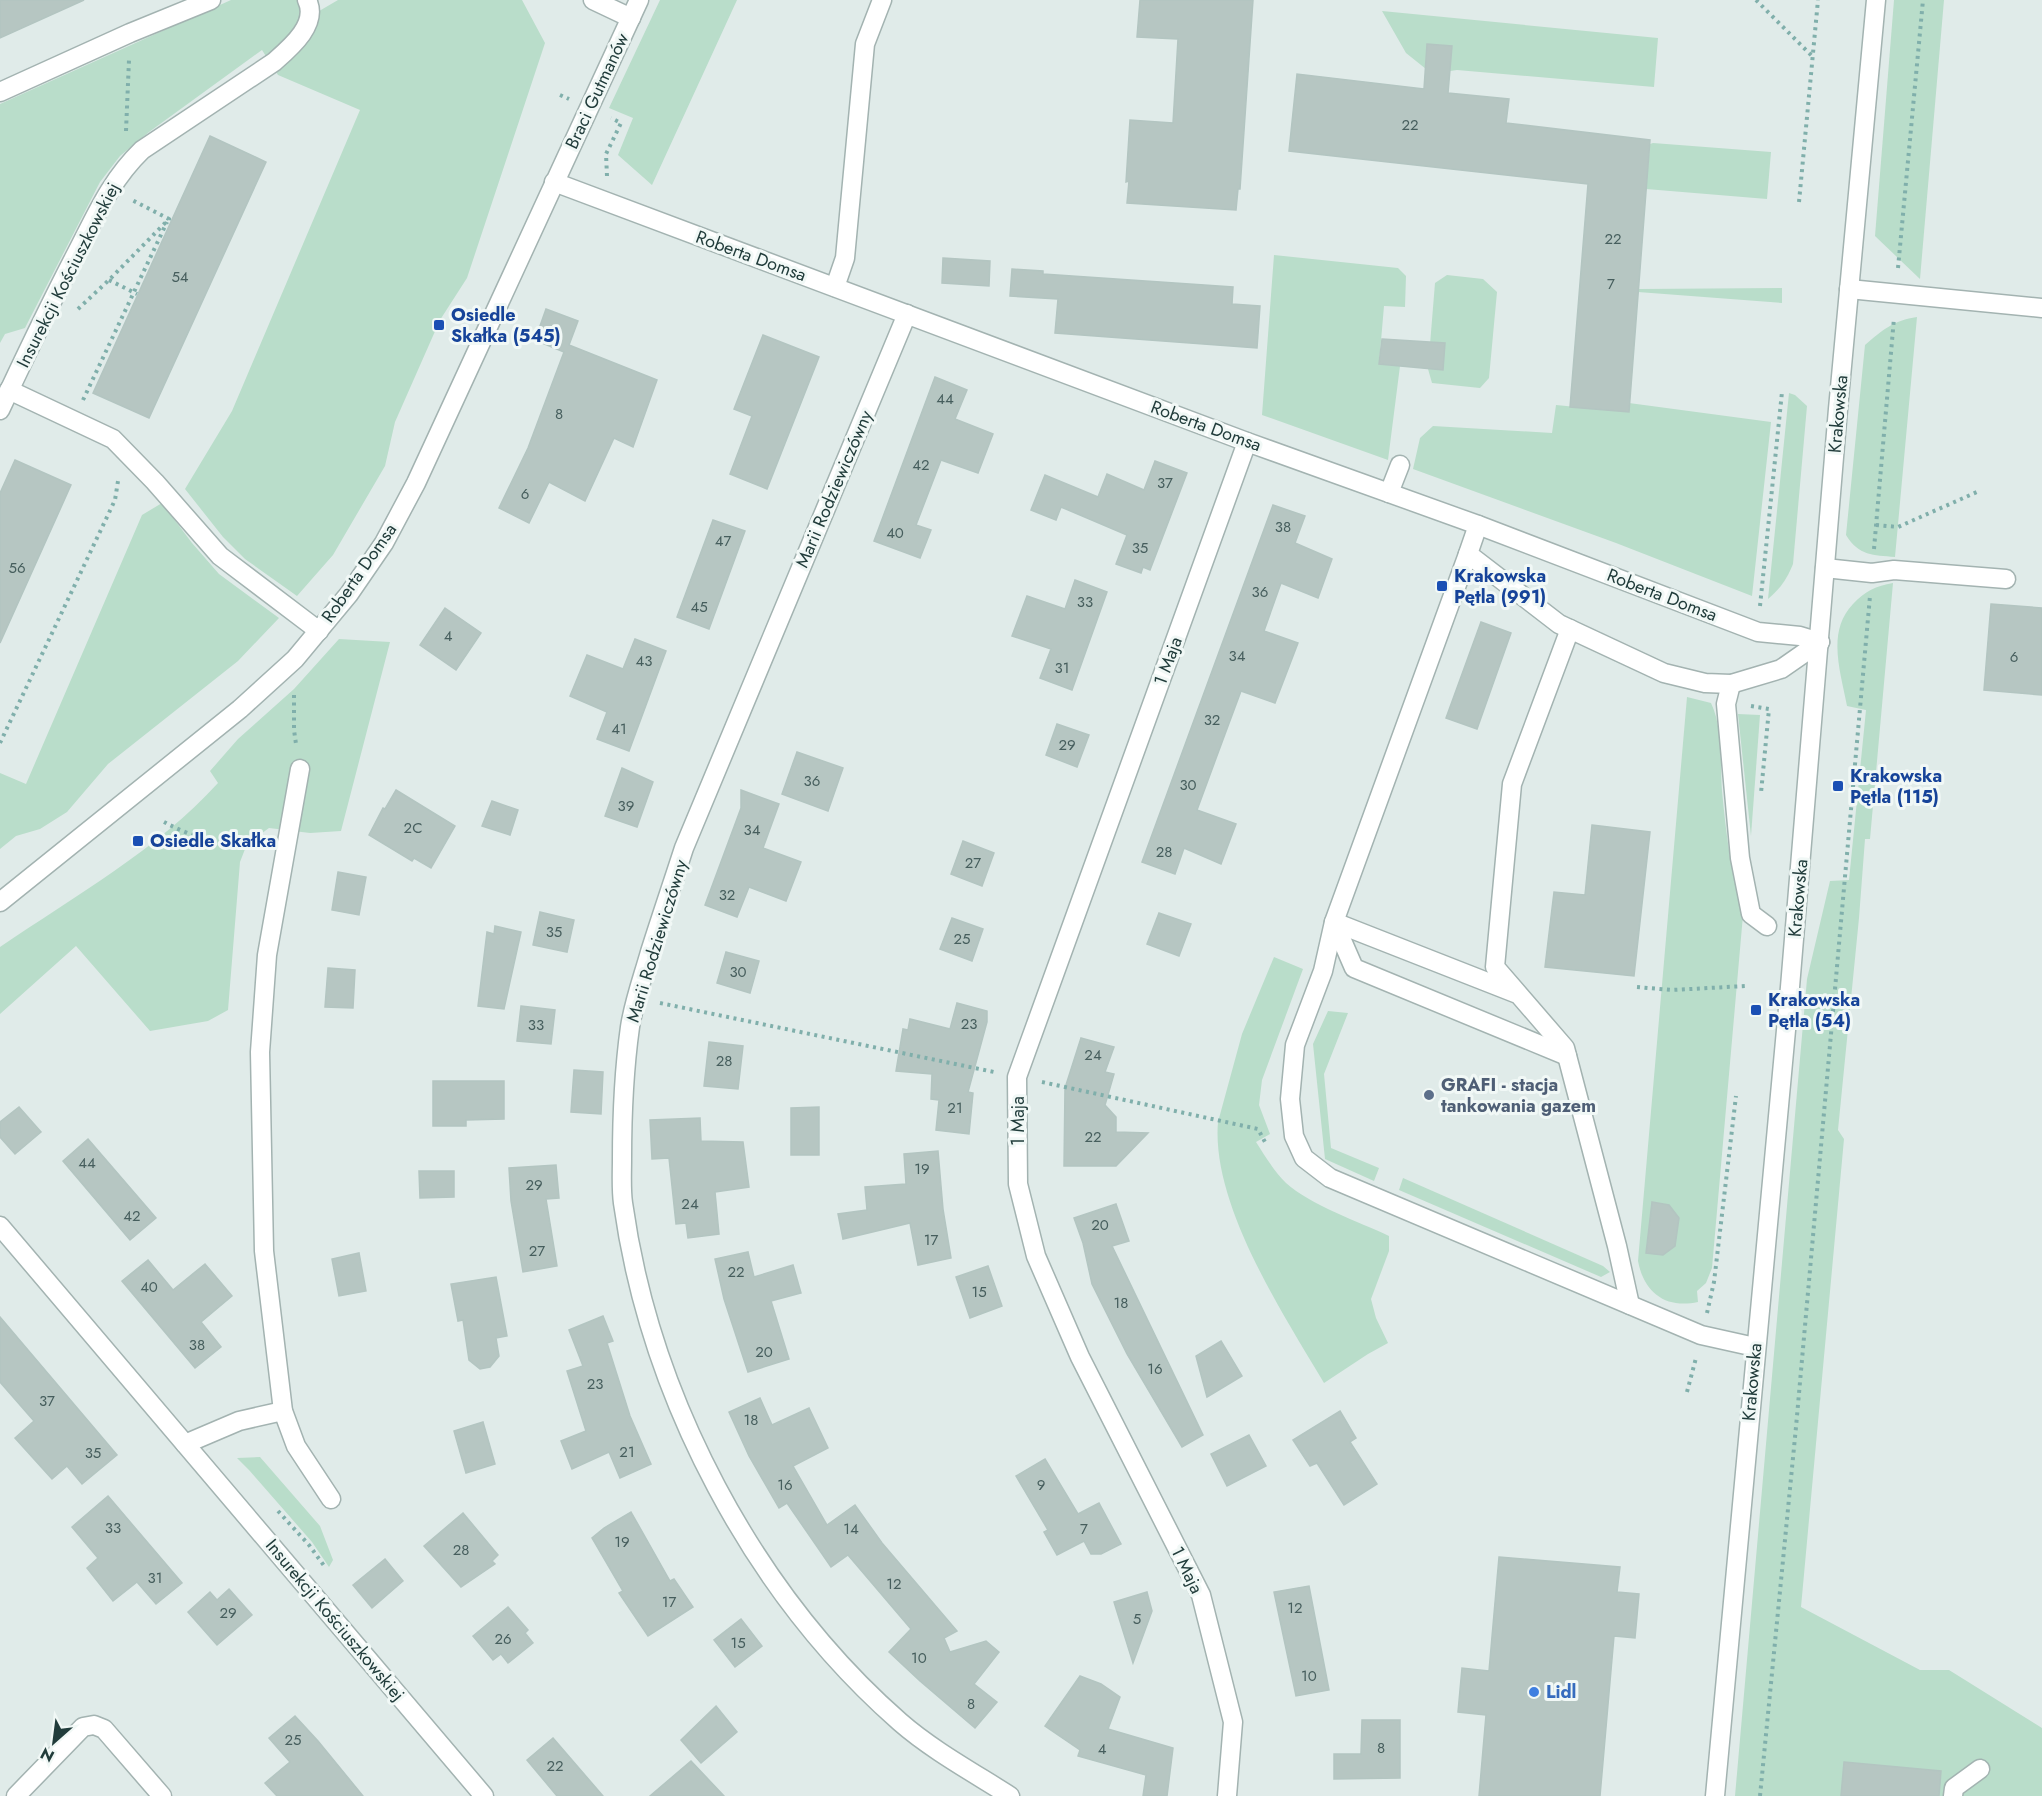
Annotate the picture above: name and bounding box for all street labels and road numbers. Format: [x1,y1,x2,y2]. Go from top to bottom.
street label: Braci Gutmanów [559,28,636,153]
street label: Insurekcji Kościuszkowskiej [10,178,126,372]
street label: Roberta Domsa [692,224,810,288]
street label: Krakowska [1822,374,1854,454]
street label: Roberta Domsa [1147,394,1265,458]
street label: Marii Rodziewiczówny [789,406,879,572]
street label: Roberta Domsa [315,518,403,628]
street label: Roberta Domsa [1603,562,1721,628]
street label: 1 Maja [1147,633,1189,689]
street label: Marii Rodziewiczówny [620,856,694,1026]
street label: Krakowska [1782,858,1814,938]
street label: 1 Maja [1005,1096,1031,1146]
street label: Krakowska [1736,1342,1768,1422]
street label: Insurekcji Kościuszkowskiej [259,1533,411,1707]
street label: 1 Maja [1164,1542,1210,1598]

